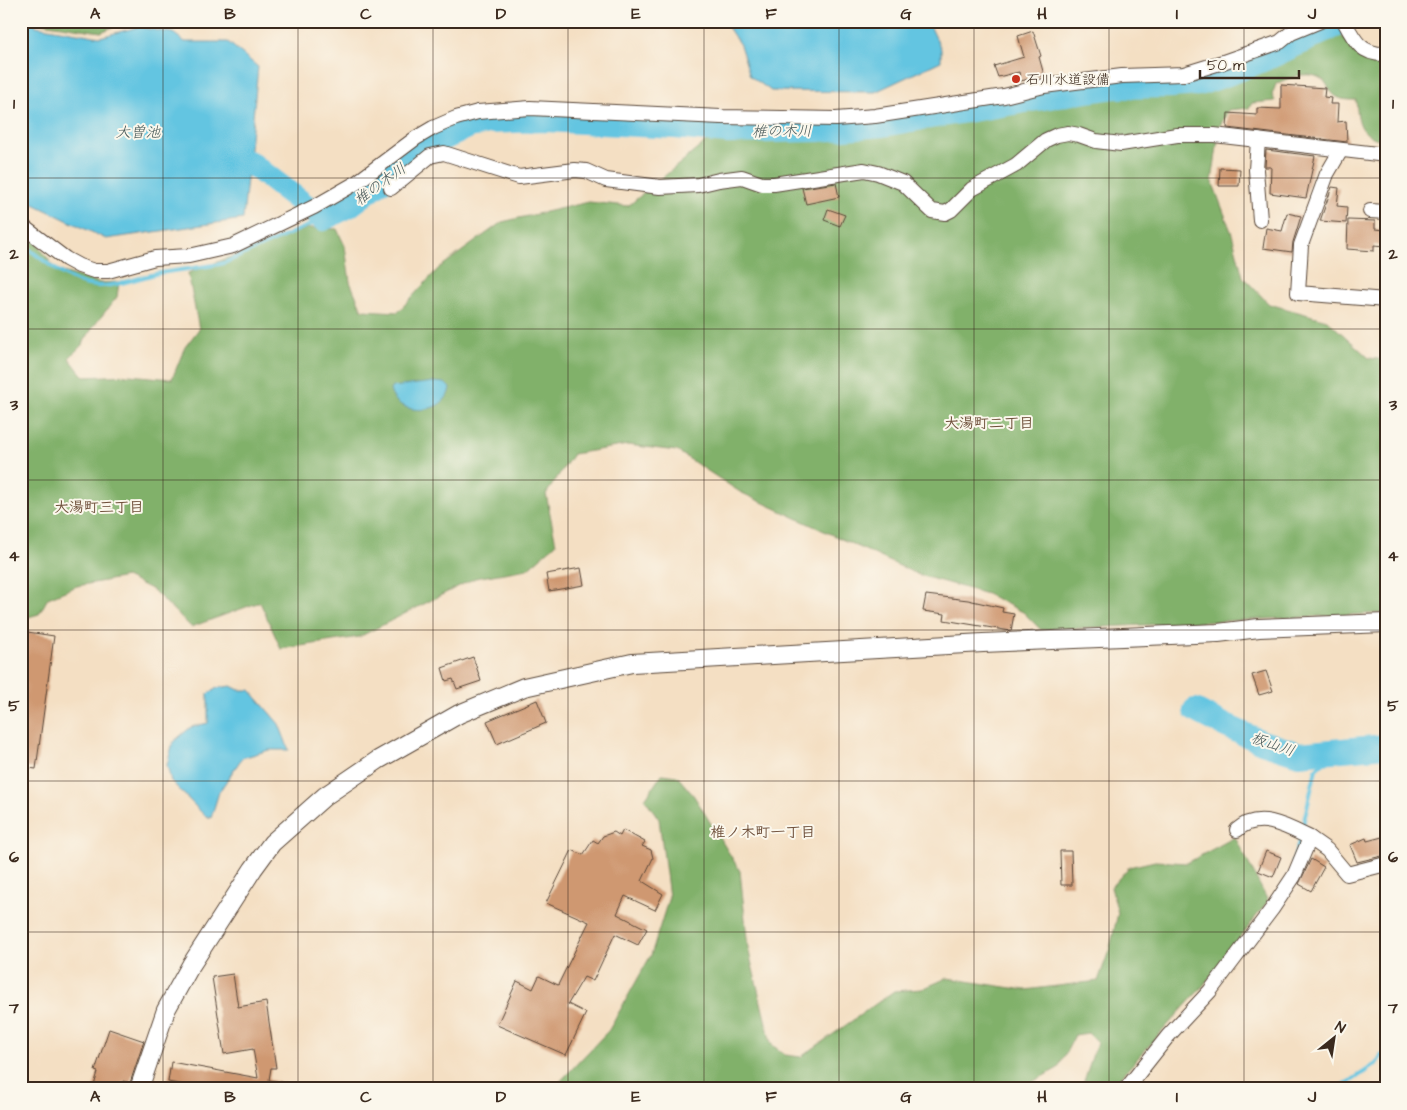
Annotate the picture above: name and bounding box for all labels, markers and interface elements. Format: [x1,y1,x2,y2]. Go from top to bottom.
text: A [90,3,101,25]
text: B [224,3,236,25]
text: C [360,3,372,25]
text: D [496,3,507,25]
text: E [631,3,641,25]
text: F [765,3,777,25]
text: G [900,3,912,25]
text: H [1037,3,1047,25]
text: I [1176,3,1178,25]
text: J [1307,3,1317,25]
scale bar [1200,48,1298,80]
text: 50 m [1207,55,1245,76]
place label: 石川水道設備 [1026,70,1110,90]
marker: 石川水道設備 [1010,73,1022,85]
text: 1 [13,93,16,115]
text: 1 [1392,93,1395,115]
water label: 椎の木川 [752,120,812,143]
water label: 大曽池 [115,122,161,143]
water label: 椎の木川 [350,158,411,211]
text: 2 [8,243,19,265]
text: 2 [1387,243,1398,265]
text: 3 [9,394,19,416]
text: 3 [1388,394,1398,416]
district label: 大湯町二丁目 [944,413,1034,434]
district label: 大湯町三丁目 [54,497,144,518]
text: 4 [9,545,20,567]
text: 4 [1388,545,1399,567]
text: 5 [8,695,20,717]
text: 5 [1387,695,1399,717]
water label: 板山川 [1248,727,1298,762]
district label: 椎ノ木町一丁目 [710,822,816,843]
text: 6 [9,846,19,868]
text: 6 [1388,846,1398,868]
text: 7 [8,997,19,1019]
text: 7 [1387,997,1398,1019]
north arrow [1310,1012,1360,1062]
text: N [1331,1017,1349,1039]
text: A [90,1086,101,1108]
text: B [224,1086,236,1108]
text: C [360,1086,372,1108]
text: D [496,1086,507,1108]
text: E [631,1086,641,1108]
text: F [765,1086,777,1108]
text: G [900,1086,912,1108]
text: H [1037,1086,1047,1108]
text: I [1176,1086,1178,1108]
text: J [1307,1086,1317,1108]

